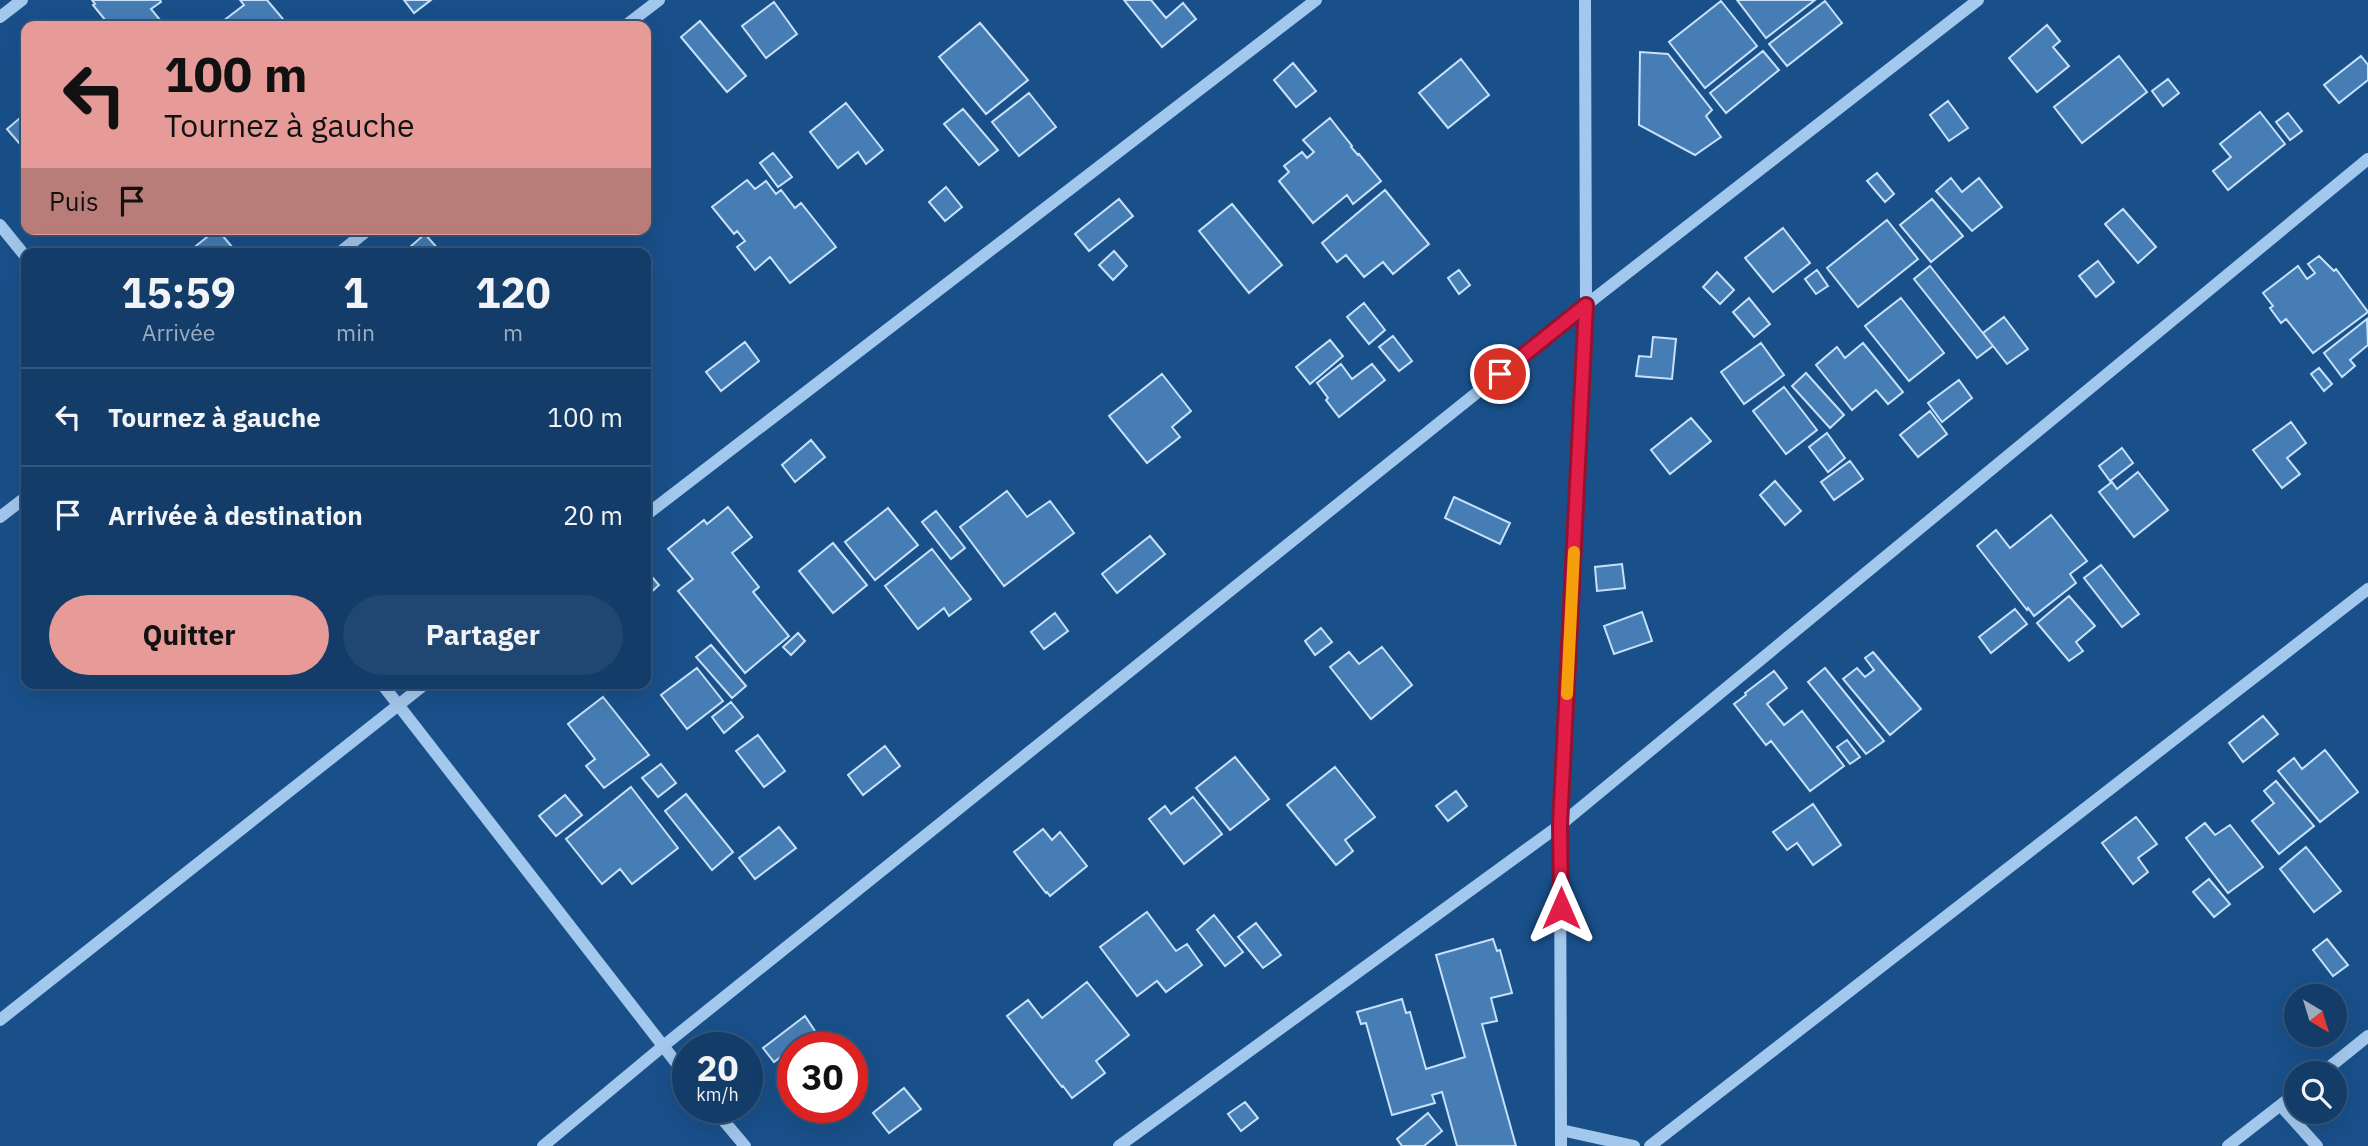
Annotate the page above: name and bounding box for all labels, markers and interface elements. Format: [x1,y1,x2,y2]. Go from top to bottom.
text: 100 m [164,42,308,105]
icon: left [49,49,140,140]
text: Tournez à gauche [164,104,415,146]
icon: arrive [113,182,151,220]
text: Puis [49,184,99,218]
text: 15:59 [121,265,236,320]
text: 1 [343,265,368,320]
text: 120 [475,265,551,320]
text: Arrivée [142,317,215,347]
text: min [336,317,375,347]
text: m [503,317,523,347]
pin [1470,344,1530,404]
icon: arrive [1481,355,1519,393]
icon: left [49,398,87,436]
text: Tournez à gauche [108,400,321,434]
text: 100 m [547,400,623,434]
icon: arrive [49,496,87,534]
text: Arrivée à destination [108,498,363,532]
text: 20 m [563,498,623,532]
button: Quitter [49,595,329,675]
button: Partager [343,595,623,675]
position arrow [1524,871,1598,945]
north arrow [2284,984,2347,1046]
map controls [2284,984,2347,1124]
speed limit sign: 30 [777,1032,868,1123]
text: 20 [696,1045,739,1091]
button: search [2284,1061,2347,1124]
text: km/h [696,1083,739,1106]

